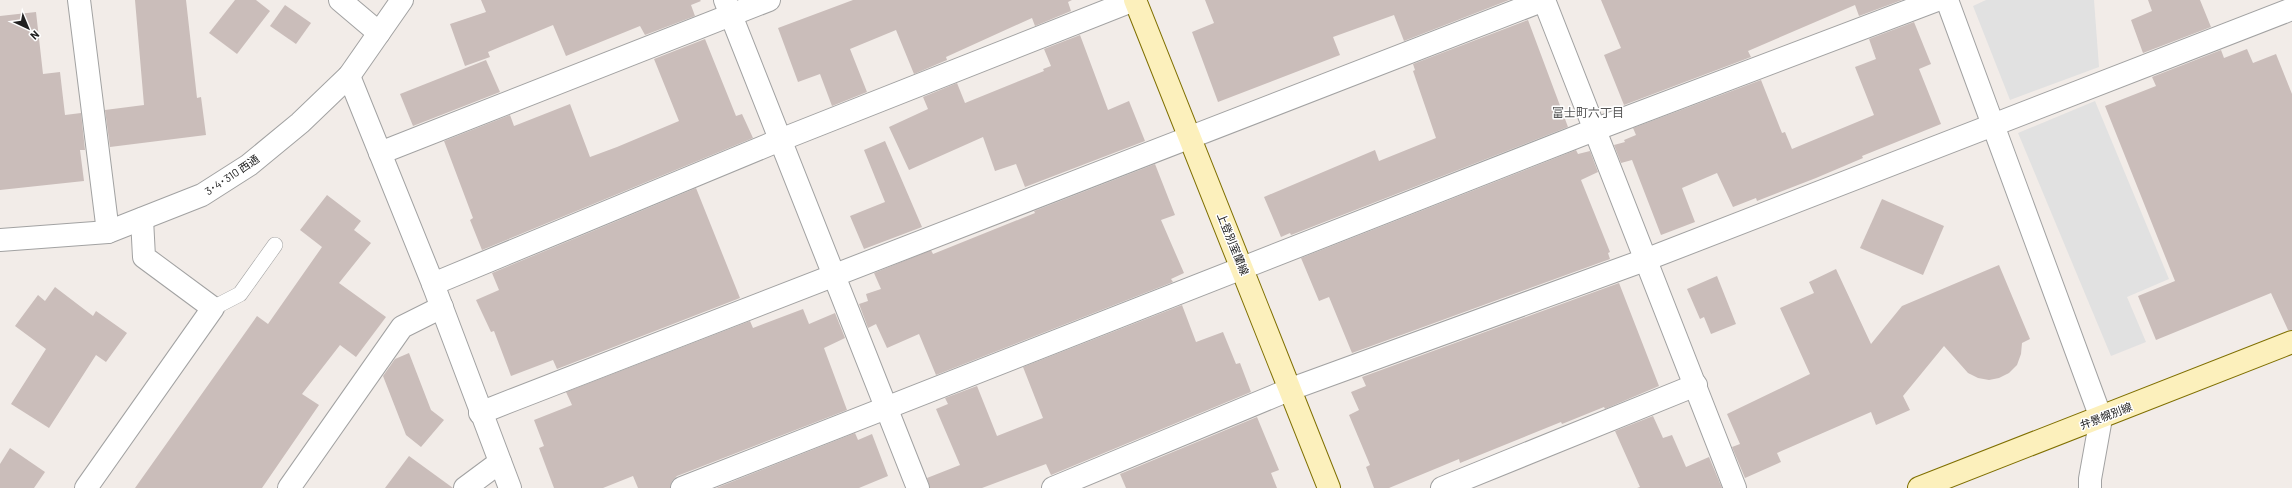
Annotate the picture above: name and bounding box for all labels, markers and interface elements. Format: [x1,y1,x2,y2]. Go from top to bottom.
north arrow [8,8,48,48]
text: N [28,28,42,43]
district label: 富士町六丁目 [1552,105,1624,119]
street label: 3･4･310 西通 [202,152,261,197]
street label: 上登別室蘭線 [1215,211,1252,277]
street label: 弁景幌別線 [2078,400,2134,431]

